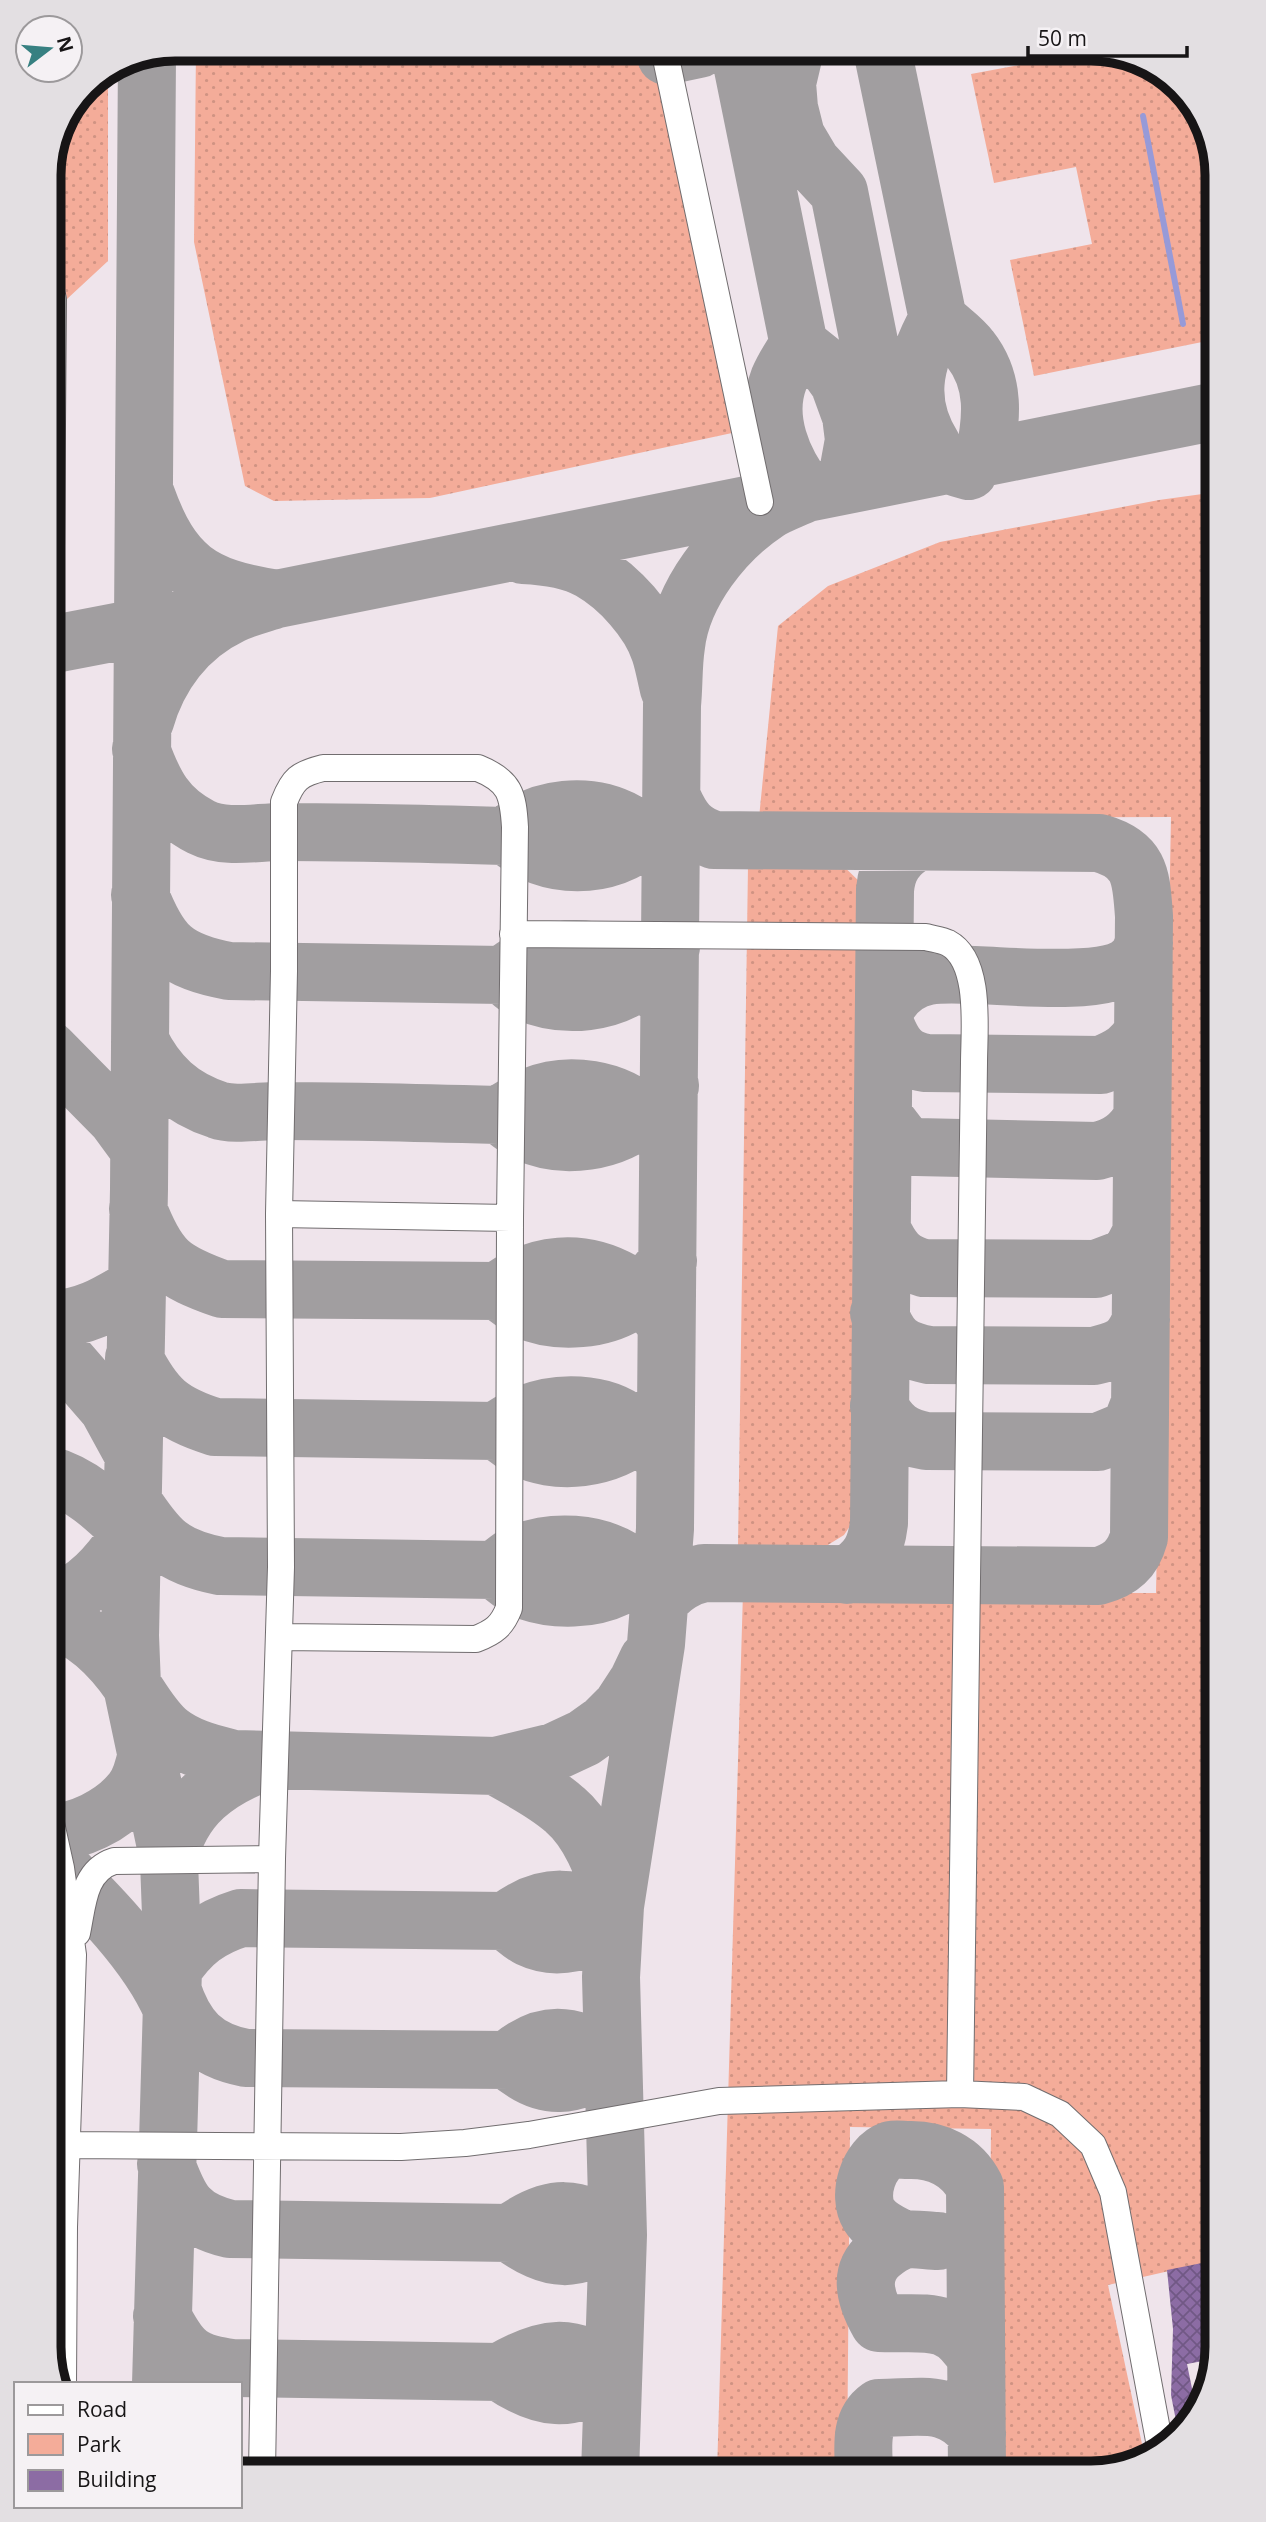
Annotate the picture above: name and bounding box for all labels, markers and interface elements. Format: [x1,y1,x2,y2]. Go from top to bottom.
north arrow [14,14,84,84]
scale bar [1028,14,1187,58]
text: 50 m [1038,24,1087,52]
text: N [51,33,80,55]
legend [14,2382,242,2508]
text: Road [77,2395,127,2423]
text: Park [77,2430,121,2458]
text: Building [77,2465,156,2493]

